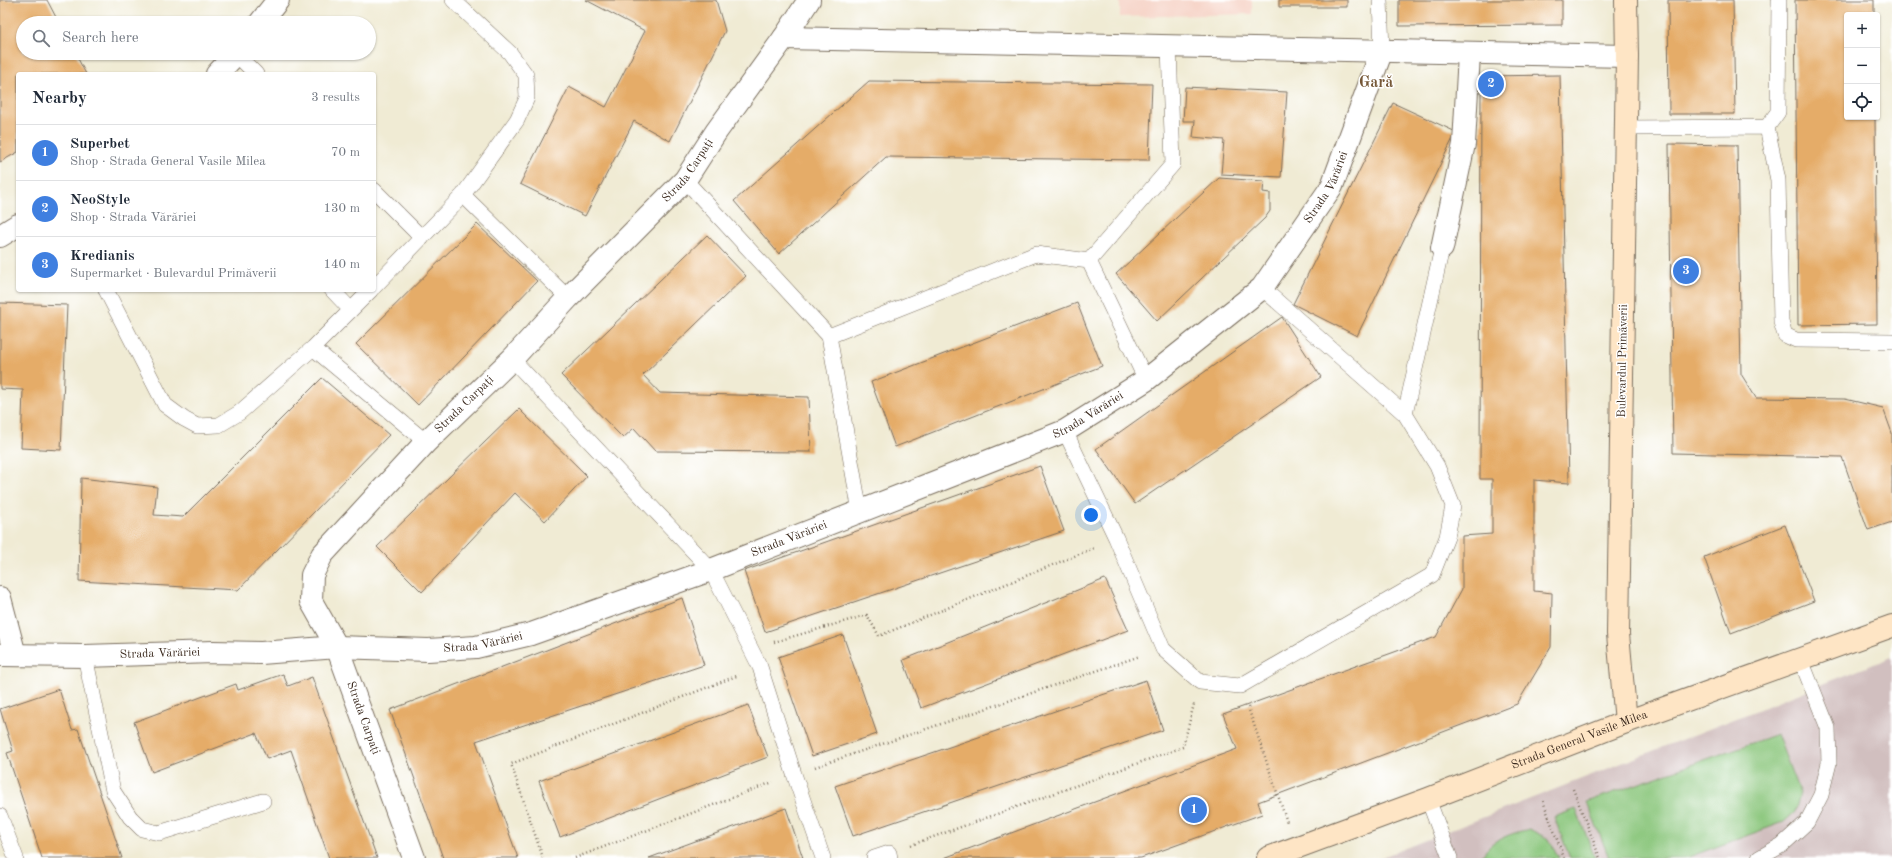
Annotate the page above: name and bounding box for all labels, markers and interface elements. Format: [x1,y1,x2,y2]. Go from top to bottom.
map controls [1844,12,1880,120]
button: + [1844,12,1880,48]
search box [16,16,376,60]
icon: search [30,27,52,49]
text: Search here [62,31,139,46]
button: − [1844,48,1880,84]
pin: 2 [1478,69,1504,99]
district label: Gară [1359,75,1393,91]
button: locate [1844,84,1880,120]
text: Nearby [32,90,87,107]
text: 3 results [311,91,360,104]
text: Superbet [70,137,130,152]
street label: Strada Carpați [660,137,716,205]
text: 1 [41,146,49,159]
text: 70 m [331,146,360,159]
street label: Strada Vărăriei [1302,150,1350,226]
text: Shop · Strada General Vasile Milea [70,155,266,168]
text: NeoStyle [70,193,130,208]
text: 2 [41,202,49,215]
text: 130 m [323,202,360,215]
text: Shop · Strada Vărăriei [70,211,196,224]
text: Kredianis [70,249,135,264]
pin: 3 [1673,256,1699,286]
text: 3 [41,258,49,271]
text: 140 m [323,258,360,271]
text: Supermarket · Bulevardul Primăverii [70,267,276,280]
street label: Bulevardul Primăverii [1616,304,1630,418]
street label: Strada Carpați [433,374,496,436]
street label: Strada Vărăriei [1051,390,1126,441]
your location [1081,505,1101,525]
street label: Strada Vărăriei [750,519,829,560]
street label: Strada Vărăriei [443,630,524,655]
street label: Strada Vărăriei [120,646,200,661]
street label: Strada Carpați [344,680,382,756]
street label: Strada General Vasile Milea [1510,709,1649,772]
pin: 1 [1181,795,1207,825]

